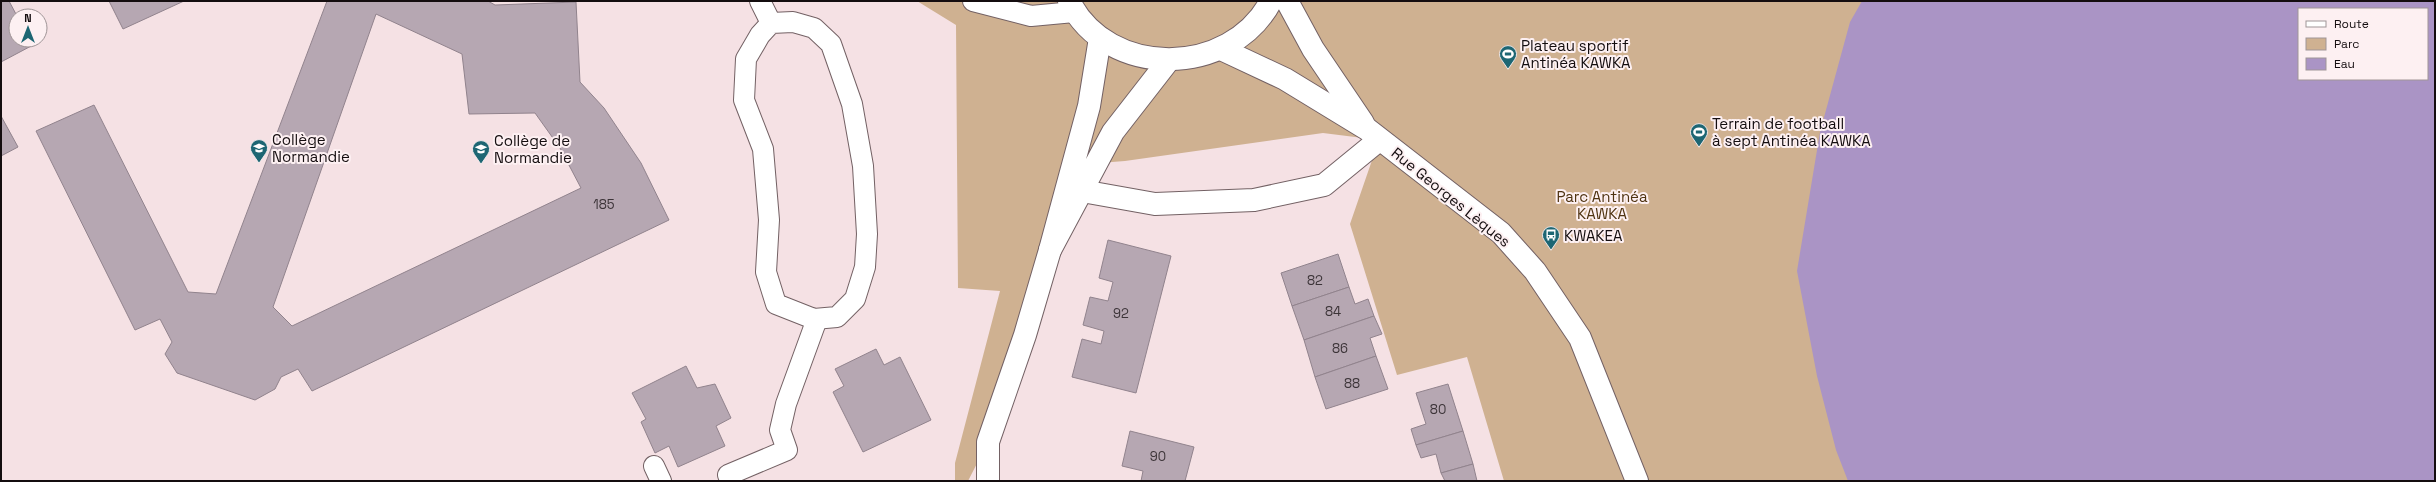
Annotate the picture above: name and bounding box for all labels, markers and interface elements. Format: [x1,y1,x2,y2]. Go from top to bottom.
north arrow [8,8,48,48]
legend [2298,8,2428,80]
text: N [24,11,32,25]
text: Route [2334,16,2369,32]
place label: Plateau sportif Antinéa KAWKA [1521,36,1631,72]
text: Parc [2334,36,2359,52]
sports icon: Plateau sportif Antinéa KAWKA [1498,44,1518,69]
text: Eau [2334,56,2355,72]
place label: Terrain de football à sept Antinéa KAWKA [1712,114,1871,150]
sports icon: Terrain de football à sept Antinéa KAWKA [1689,122,1709,147]
place label: Collège Normandie [272,130,350,166]
place label: Collège de Normandie [494,131,572,167]
school or university icon: Collège Normandie [249,138,269,163]
school or university icon: Collège de Normandie [471,139,491,164]
street label: Rue Georges Lèques [1388,143,1514,251]
park label: Parc Antinéa KAWKA [1556,187,1648,223]
house number: 185 [593,196,615,213]
bus stop icon: KWAKEA [1541,225,1561,250]
place label: KWAKEA [1564,226,1623,245]
house number: 82 [1307,272,1323,289]
house number: 84 [1325,303,1341,320]
house number: 92 [1113,305,1129,322]
house number: 86 [1332,340,1348,357]
house number: 88 [1344,375,1360,392]
house number: 80 [1430,401,1446,418]
house number: 90 [1150,448,1166,465]

